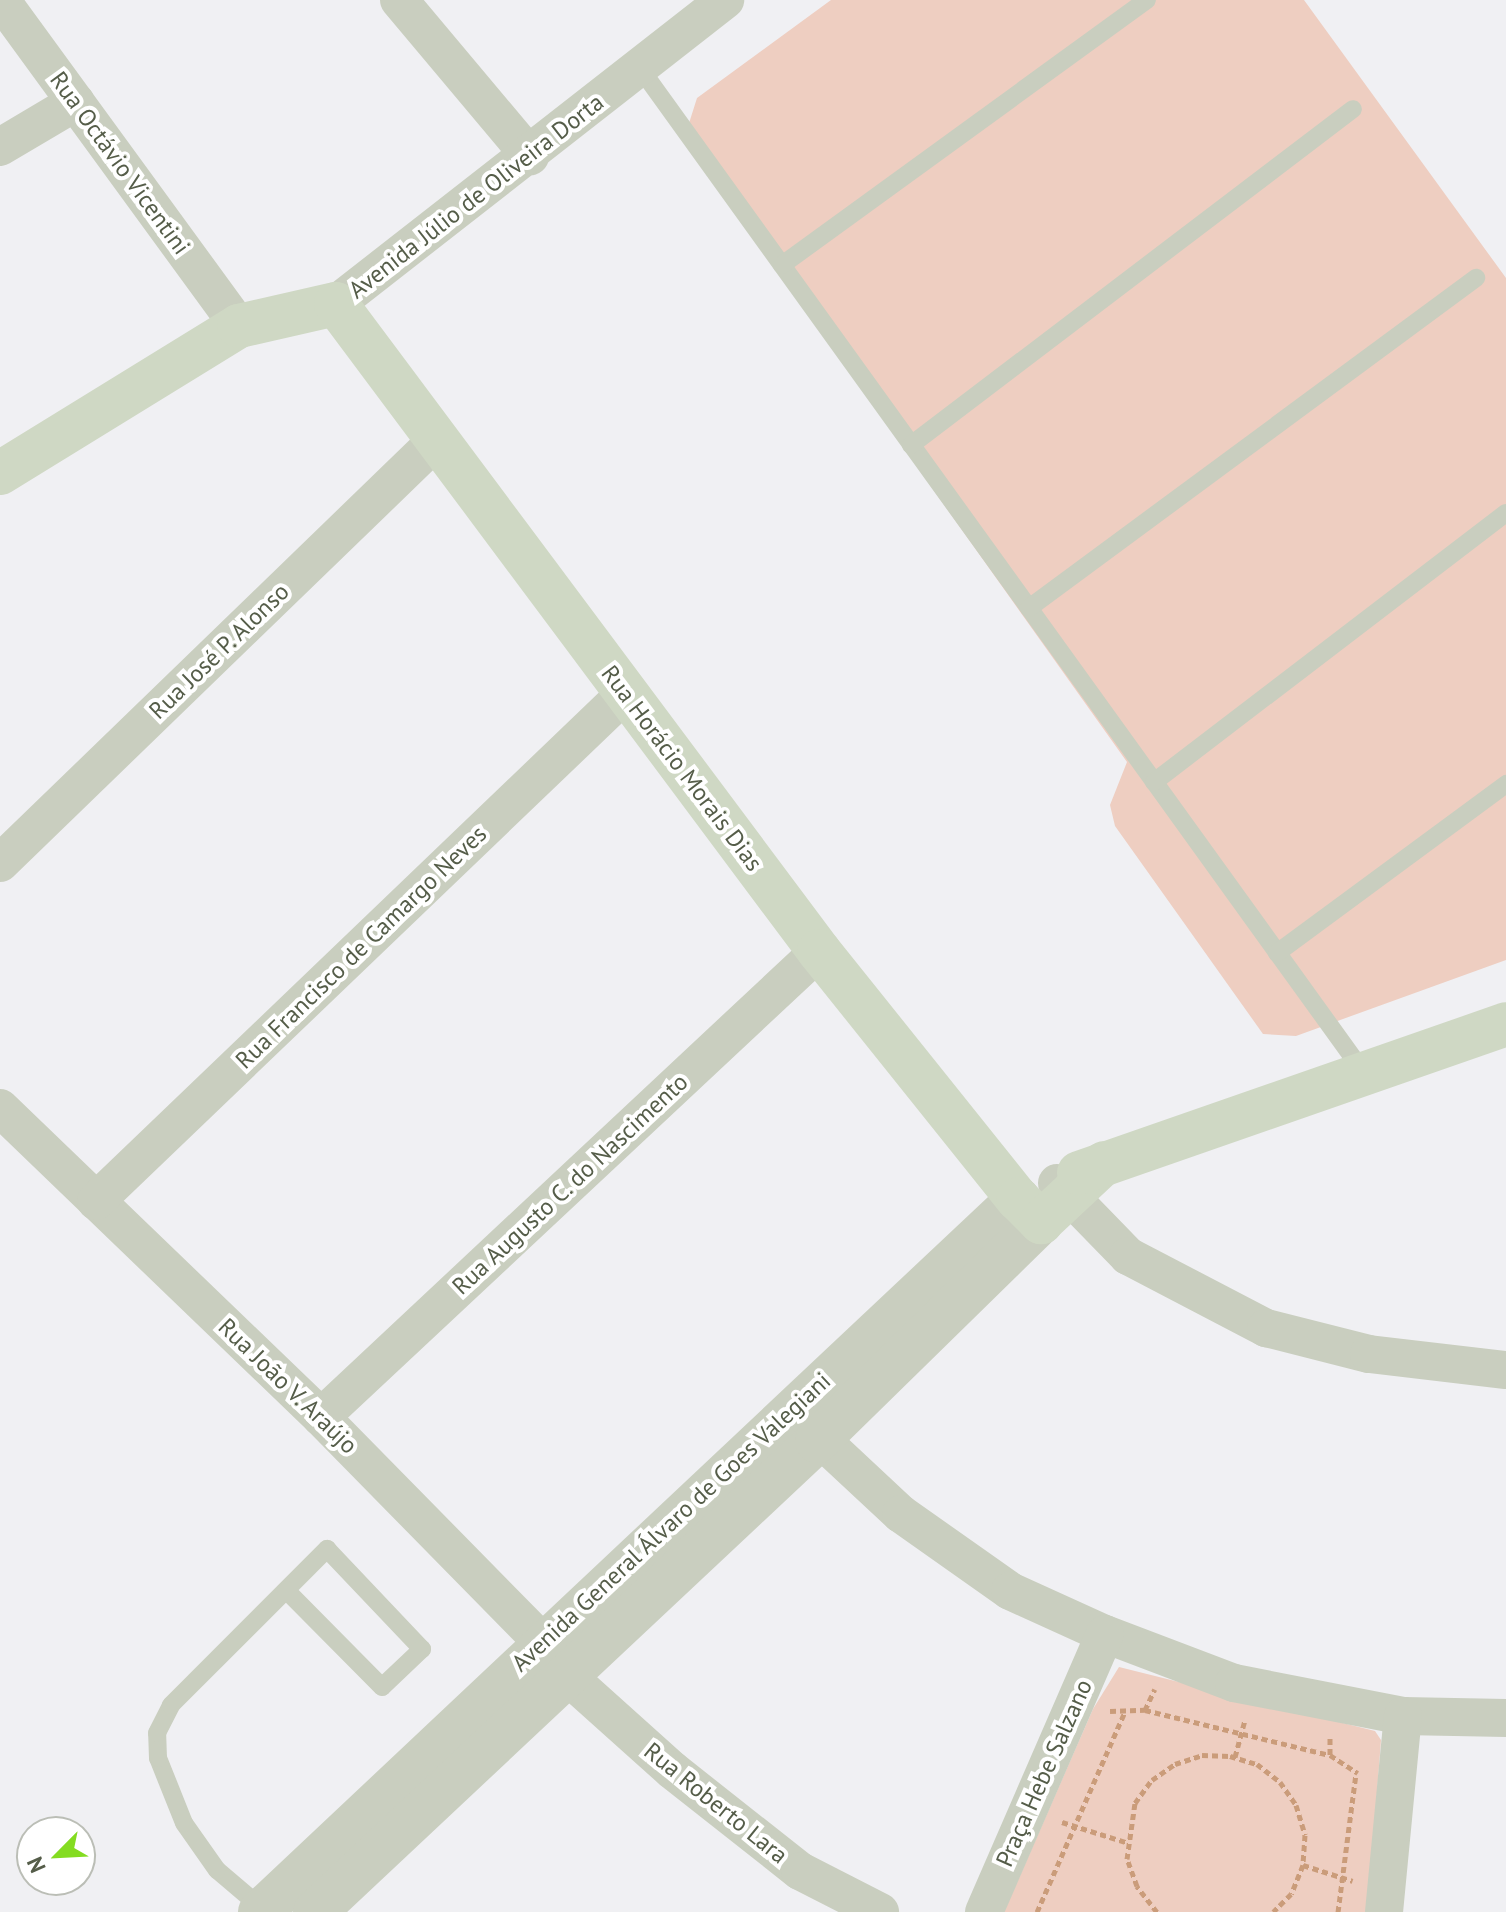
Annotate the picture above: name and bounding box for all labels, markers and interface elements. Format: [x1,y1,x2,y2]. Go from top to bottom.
street label: Rua Octávio Vicentini [44,66,196,260]
street label: Avenida Júlio de Oliveira Dorta [343,88,609,304]
street label: Rua José P. Alonso [142,576,296,726]
street label: Rua Horácio Morais Dias [595,660,769,876]
street label: Rua Francisco de Camargo Neves [230,819,492,1075]
street label: Rua Augusto C. do Nascimento [445,1066,695,1302]
street label: Rua João V. Araújo [211,1311,365,1461]
street label: Avenida General Álvaro de Goes Valegiani [505,1366,837,1678]
street label: Praça Hebe Salzano [990,1675,1098,1871]
street label: Rua Roberto Lara [638,1736,794,1870]
north arrow [16,1816,96,1896]
text: N [20,1853,52,1877]

